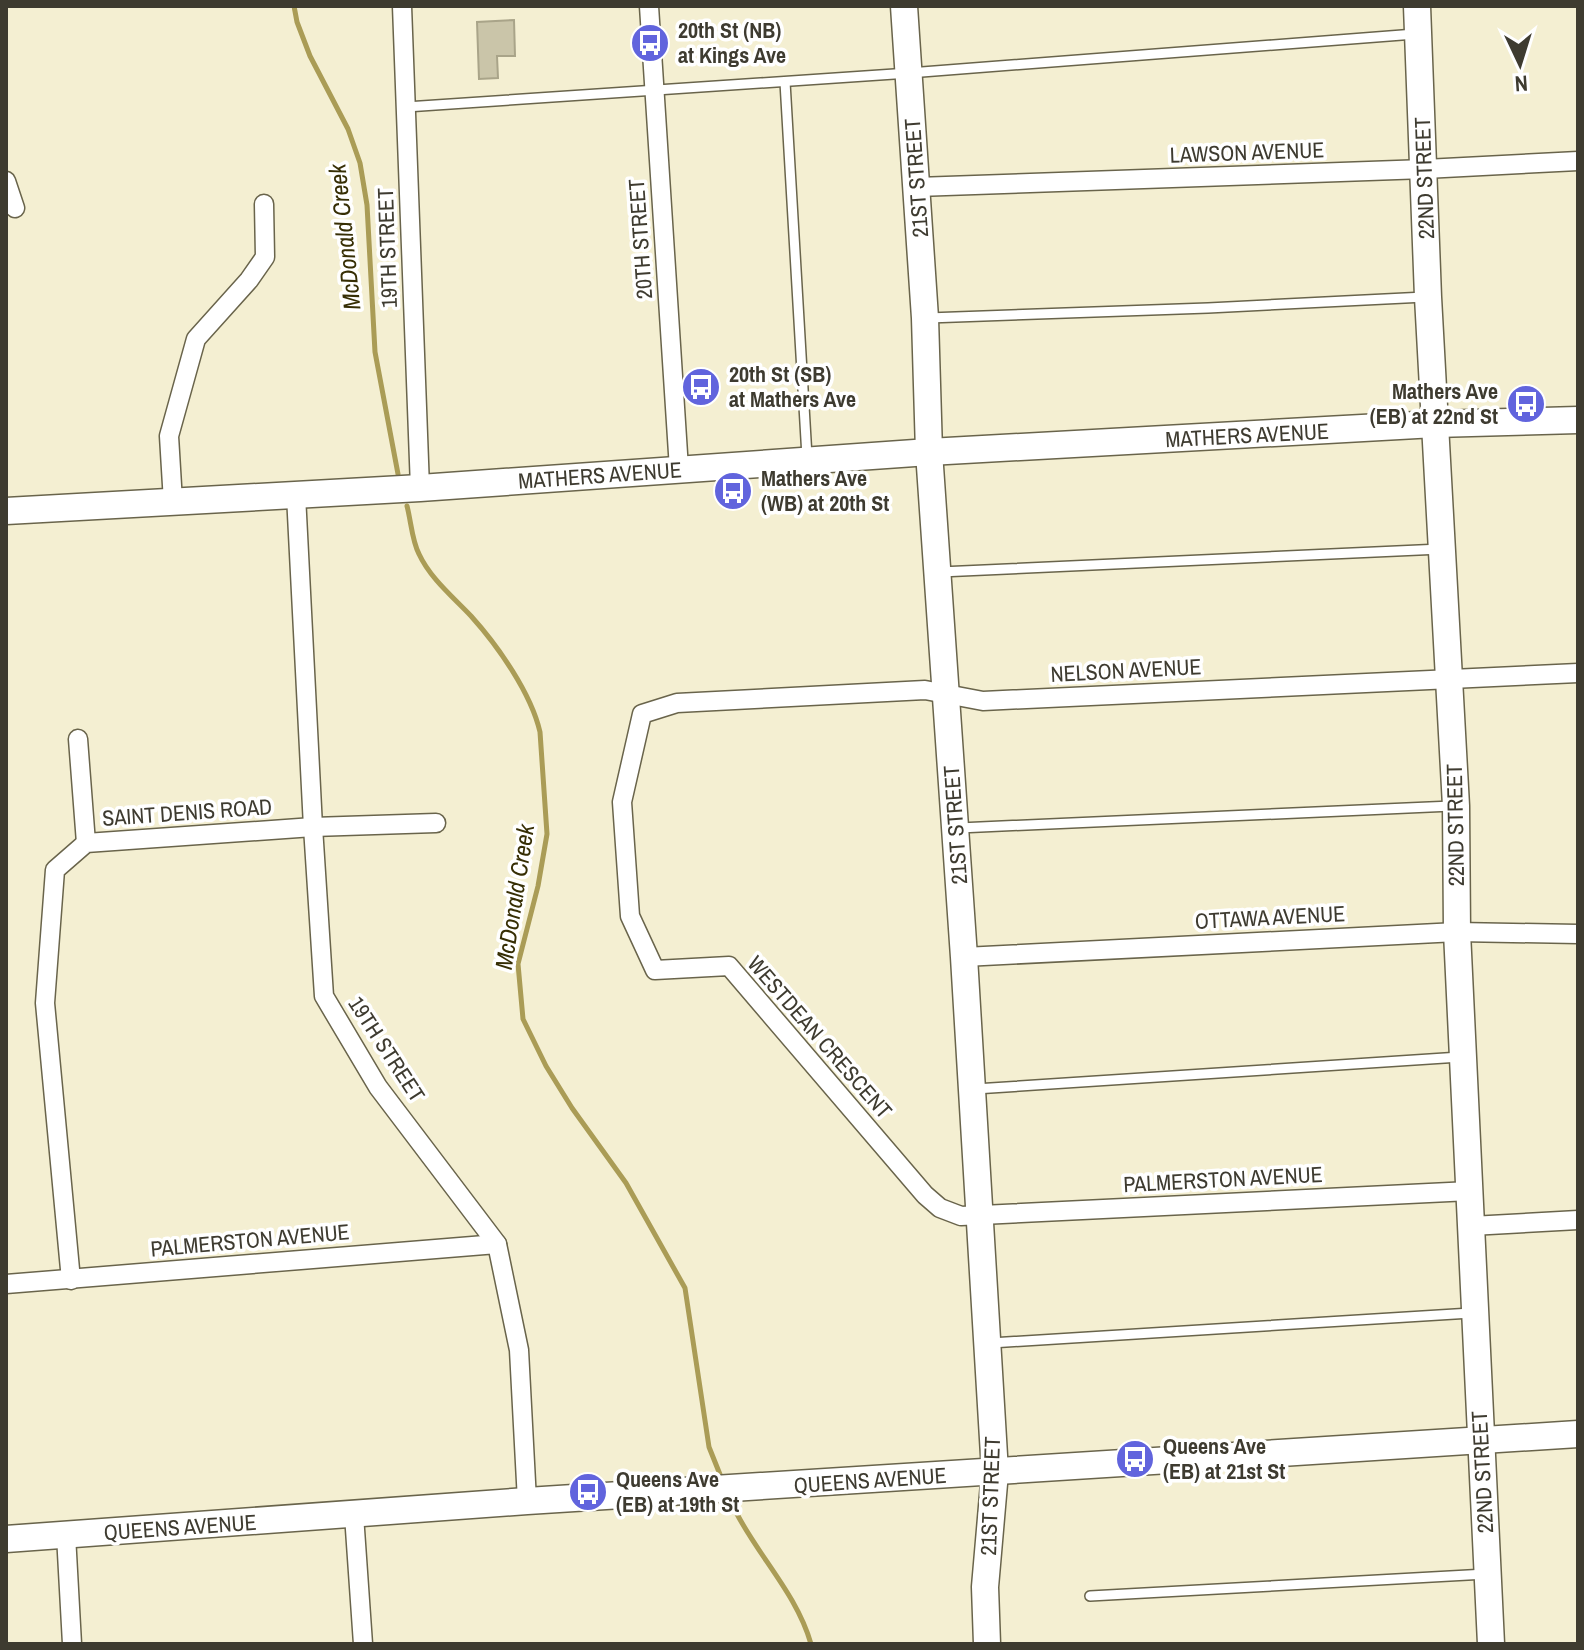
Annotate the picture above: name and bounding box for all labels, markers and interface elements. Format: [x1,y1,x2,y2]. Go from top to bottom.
place label: 20th St (NB) at Kings Ave [678,15,786,70]
bus stop icon: 20th St (NB) at Kings Ave [629,22,671,64]
north arrow [1480,24,1560,104]
text: N [1514,69,1529,99]
street label: 22ND STREET [1407,116,1441,240]
street label: 21ST STREET [897,118,935,238]
street label: LAWSON AVENUE [1169,134,1325,170]
water label: McDonald Creek [320,161,368,312]
street label: 20TH STREET [621,178,659,300]
street label: 19TH STREET [370,187,404,309]
place label: 20th St (SB) at Mathers Ave [729,359,856,414]
bus stop icon: 20th St (SB) at Mathers Ave [680,366,722,408]
place label: Mathers Ave (EB) at 22nd St [1370,376,1498,431]
bus stop icon: Mathers Ave (EB) at 22nd St [1505,383,1547,425]
street label: MATHERS AVENUE [1164,416,1330,454]
street label: MATHERS AVENUE [517,454,683,496]
place label: Mathers Ave (WB) at 20th St [761,463,889,518]
bus stop icon: Mathers Ave (WB) at 20th St [712,470,754,512]
street label: NELSON AVENUE [1050,651,1202,689]
street label: 22ND STREET [1439,764,1471,886]
street label: 21ST STREET [936,765,974,885]
street label: SAINT DENIS ROAD [101,791,273,833]
water label: McDonald Creek [487,821,541,972]
street label: OTTAWA AVENUE [1194,898,1346,936]
street label: WESTDEAN CRESCENT [741,949,899,1125]
street label: 19TH STREET [342,990,432,1108]
street label: PALMERSTON AVENUE [1123,1159,1323,1199]
street label: PALMERSTON AVENUE [149,1216,351,1264]
street label: 22ND STREET [1464,1410,1500,1534]
place label: Queens Ave (EB) at 21st St [1163,1431,1285,1486]
street label: 21ST STREET [973,1436,1007,1556]
bus stop icon: Queens Ave (EB) at 21st St [1114,1438,1156,1480]
street label: QUEENS AVENUE [793,1460,947,1500]
place label: Queens Ave (EB) at 19th St [616,1464,739,1519]
bus stop icon: Queens Ave (EB) at 19th St [567,1471,609,1513]
street label: QUEENS AVENUE [103,1507,257,1547]

